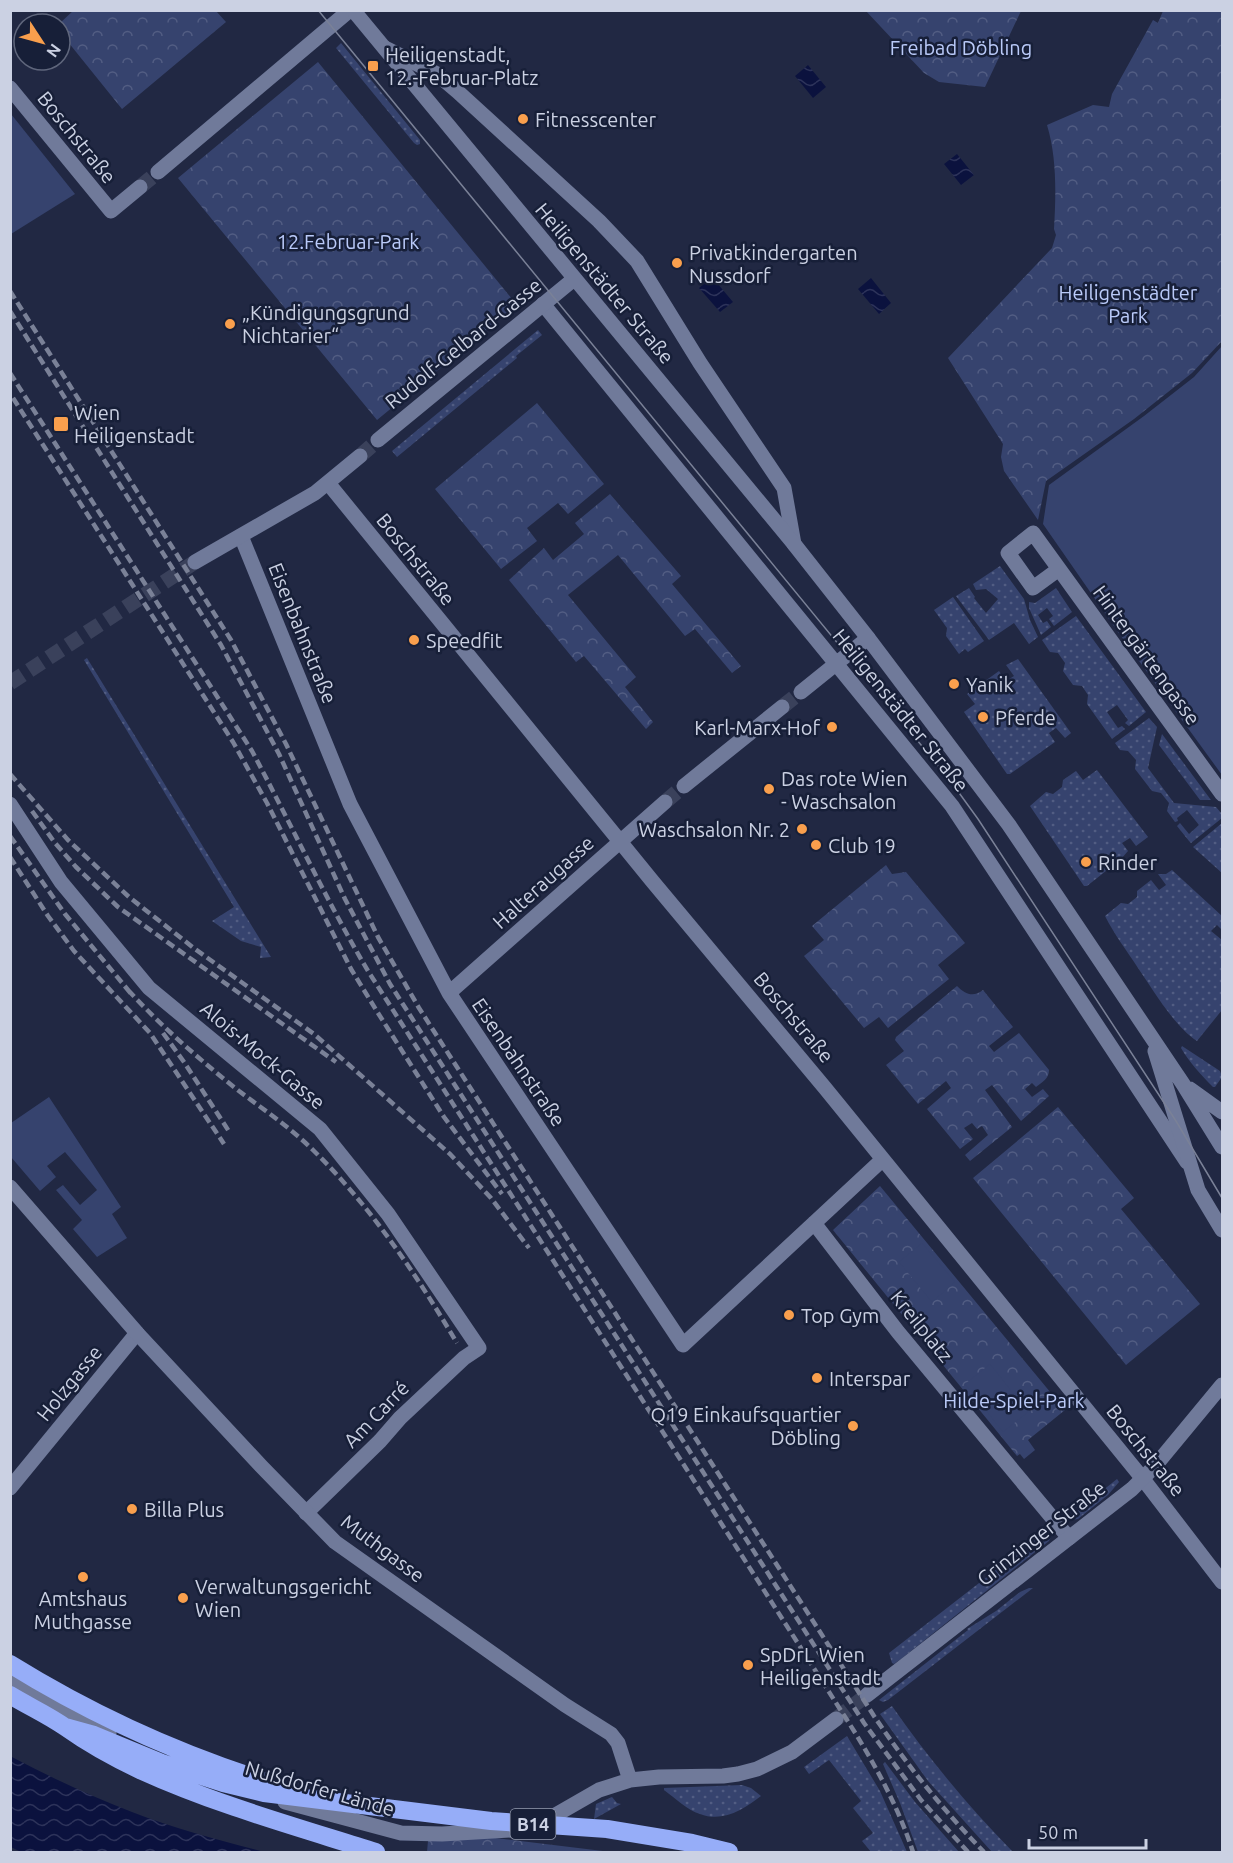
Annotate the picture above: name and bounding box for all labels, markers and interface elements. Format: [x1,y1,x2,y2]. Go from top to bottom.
north arrow [12,12,72,72]
park label: Freibad Döbling [890,36,1032,59]
text: N [43,41,65,61]
place label: Heiligenstadt, 12.-Februar-Platz [385,43,538,89]
marker: Heiligenstadt, 12.-Februar-Platz [366,59,380,73]
street label: Boschstraße [33,87,121,187]
place label: Fitnesscenter [535,108,657,131]
marker: Fitnesscenter [516,112,530,126]
street label: Heiligenstädter Straße [531,198,679,368]
park label: 12.Februar-Park [277,230,419,253]
place label: Privatkindergarten Nussdorf [689,241,858,287]
marker: Privatkindergarten Nussdorf [670,256,684,270]
street label: Rudolf-Gelbard-Gasse [380,273,546,413]
park label: Heiligenstädter Park [1059,281,1198,327]
place label: „Kündigungsgrund Nichtarier“ [242,301,410,347]
marker: „Kündigungsgrund Nichtarier“ [223,317,237,331]
place label: Wien Heiligenstadt [74,401,194,447]
marker: Wien Heiligenstadt [52,415,70,433]
street label: Boschstraße [372,509,460,609]
street label: Eisenbahnstraße [264,559,342,707]
street label: Hintergärtengasse [1089,581,1205,729]
street label: Heiligenstädter Straße [828,624,974,796]
place label: Speedfit [426,629,502,652]
marker: Speedfit [407,633,421,647]
place label: Yanik [966,673,1014,696]
marker: Yanik [947,677,961,691]
place label: Pferde [995,706,1056,729]
marker: Pferde [976,710,990,724]
place label: Karl-Marx-Hof [694,716,820,739]
marker: Karl-Marx-Hof [825,720,839,734]
place label: Das rote Wien - Waschsalon [781,767,908,813]
marker: Das rote Wien - Waschsalon [762,782,776,796]
place label: Waschsalon Nr. 2 [639,818,790,841]
marker: Waschsalon Nr. 2 [795,822,809,836]
street label: Halteraugasse [488,831,598,933]
place label: Club 19 [828,834,896,857]
marker: Club 19 [809,838,823,852]
place label: Rinder [1098,851,1158,874]
marker: Rinder [1079,855,1093,869]
street label: Boschstraße [749,967,839,1067]
street label: Eisenbahnstraße [468,994,570,1130]
street label: Alois-Mock-Gasse [196,996,330,1114]
street label: Kreilplatz [886,1286,958,1366]
place label: Top Gym [801,1304,879,1327]
marker: Top Gym [782,1308,796,1322]
street label: Holzgasse [32,1341,106,1425]
place label: Interspar [829,1367,911,1390]
marker: Interspar [810,1371,824,1385]
street label: Am Carré [339,1376,413,1452]
park label: Hilde-Spiel-Park [943,1389,1085,1412]
street label: Boschstraße [1102,1400,1190,1500]
place label: Q19 Einkaufsquartier Döbling [650,1403,841,1449]
marker: Q19 Einkaufsquartier Döbling [846,1419,860,1433]
street label: Grinzinger Straße [972,1476,1110,1590]
place label: Billa Plus [144,1498,224,1521]
marker: Billa Plus [125,1502,139,1516]
street label: Muthgasse [337,1509,429,1587]
marker: Amtshaus Muthgasse [76,1570,90,1584]
place label: Verwaltungsgericht Wien [195,1575,372,1621]
place label: Amtshaus Muthgasse [34,1587,132,1633]
marker: Verwaltungsgericht Wien [176,1591,190,1605]
place label: SpDrL Wien Heiligenstadt [760,1643,880,1689]
marker: SpDrL Wien Heiligenstadt [741,1658,755,1672]
street label: Nußdorfer Lände [243,1756,397,1820]
road number: B14 [510,1809,556,1839]
scale bar [1029,1812,1146,1850]
text: 50 m [1038,1822,1078,1842]

